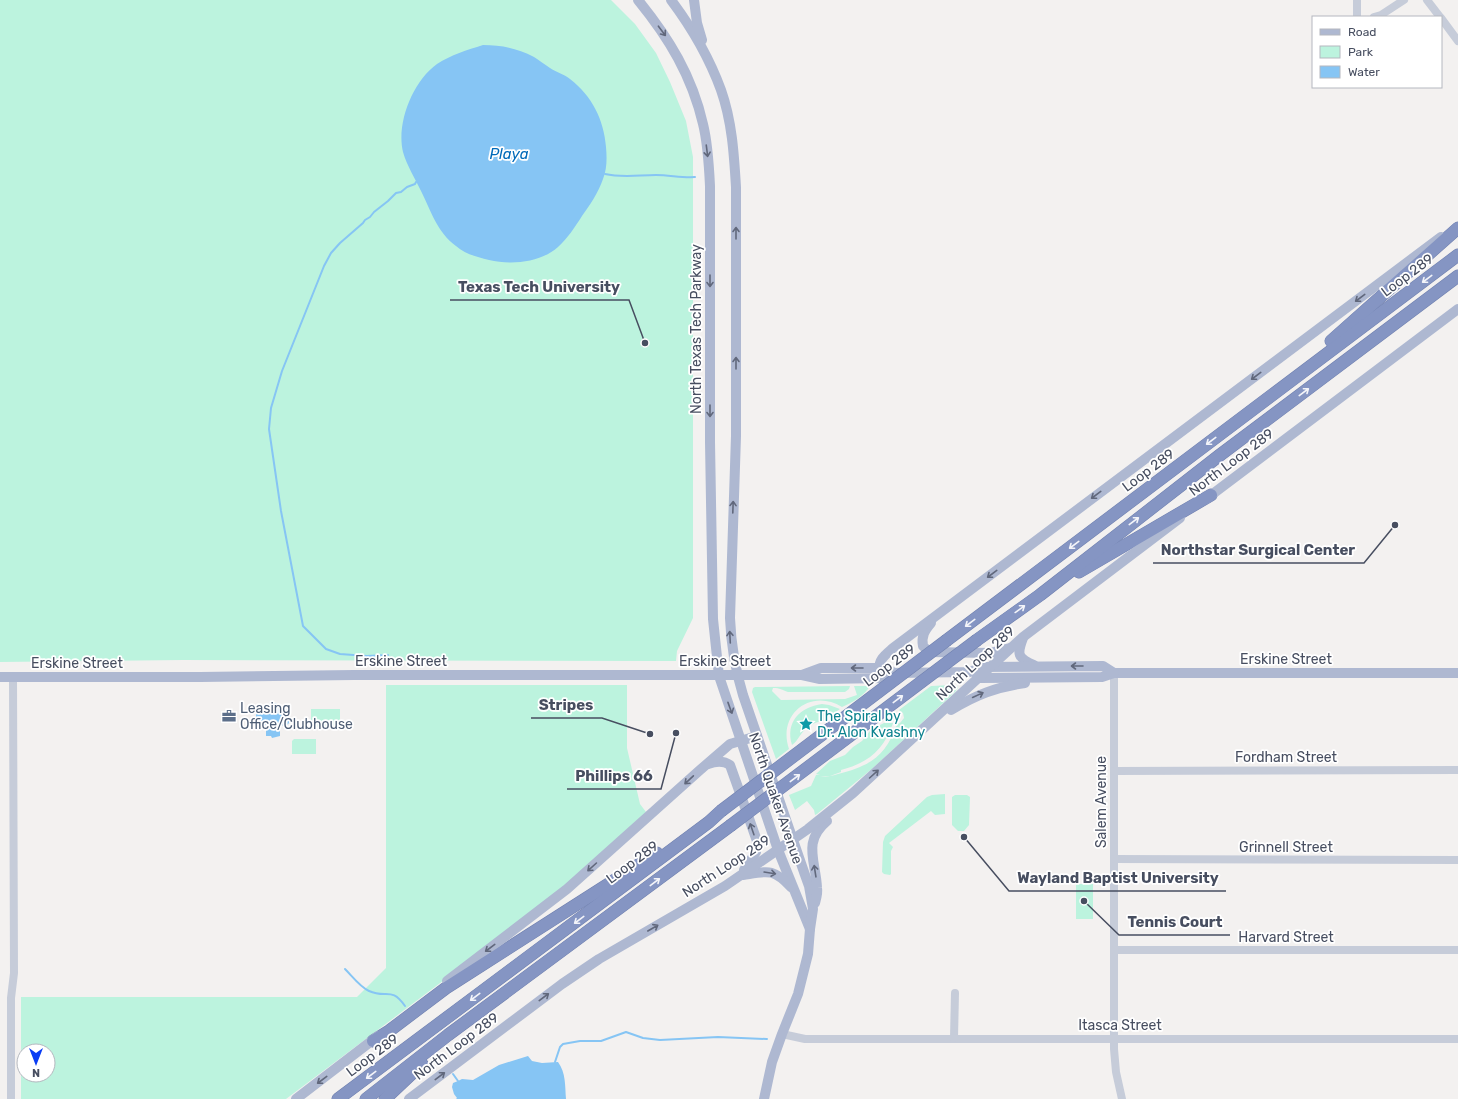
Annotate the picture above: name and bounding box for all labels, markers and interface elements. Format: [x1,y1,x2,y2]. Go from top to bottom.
legend [1312,16,1442,88]
one-way arrow [657,25,666,36]
text: Road [1348,25,1376,39]
text: Park [1348,45,1374,59]
text: Water [1348,65,1380,79]
one-way arrow [703,144,711,157]
water label: Playa [489,145,529,163]
one-way arrow [732,227,740,240]
street label: North Texas Tech Parkway [688,244,705,414]
street label: Loop 289 [1378,250,1437,301]
callout: Texas Tech University [450,273,629,300]
one-way arrow [706,274,714,287]
one-way arrow [1421,274,1432,283]
text: Texas Tech University [458,278,620,296]
one-way arrow [1354,293,1365,302]
one-way arrow [732,357,740,370]
one-way arrow [1250,371,1261,380]
one-way arrow [1299,388,1310,396]
one-way arrow [706,404,714,417]
street label: North Loop 289 [1186,425,1277,500]
one-way arrow [1206,437,1217,445]
street label: Loop 289 [1119,445,1178,496]
one-way arrow [1090,491,1101,500]
one-way arrow [730,501,737,514]
one-way arrow [1128,517,1139,526]
callout: Northstar Surgical Center [1153,536,1364,563]
one-way arrow [1069,540,1080,549]
text: Northstar Surgical Center [1161,541,1355,559]
one-way arrow [986,569,997,578]
one-way arrow [1014,605,1025,614]
one-way arrow [965,619,976,627]
street label: North Loop 289 [932,623,1018,704]
one-way arrow [727,631,734,644]
street label: Loop 289 [860,640,919,691]
street label: Erskine Street [1240,651,1332,668]
street label: Erskine Street [355,653,447,670]
street label: Erskine Street [679,653,771,670]
street label: Erskine Street [31,655,123,672]
one-way arrow [1071,662,1084,670]
one-way arrow [851,664,864,672]
callout: Stripes [531,691,602,718]
one-way arrow [972,691,984,698]
one-way arrow [893,695,904,704]
text: Stripes [539,696,593,714]
place label: Leasing Office/Clubhouse [240,700,353,733]
one-way arrow [726,702,734,714]
office icon: Leasing Office/Clubhouse [221,708,237,724]
place label: The Spiral by Dr. Alon Kvashny [817,708,925,741]
place icon: The Spiral by Dr. Alon Kvashny [798,716,814,732]
street label: North Quaker Avenue [745,730,806,866]
street label: Fordham Street [1235,749,1338,766]
street label: Salem Avenue [1093,756,1110,848]
callout: Phillips 66 [567,762,661,789]
text: Phillips 66 [575,767,653,785]
one-way arrow [869,769,880,778]
one-way arrow [789,773,800,782]
one-way arrow [684,776,694,785]
one-way arrow [748,823,756,835]
street label: North Loop 289 [679,832,773,901]
street label: Loop 289 [603,837,662,888]
street label: Grinnell Street [1239,839,1333,856]
one-way arrow [587,862,597,872]
callout: Wayland Baptist University [1009,864,1226,891]
one-way arrow [811,865,819,878]
one-way arrow [763,869,776,877]
text: Wayland Baptist University [1017,869,1219,887]
one-way arrow [649,878,660,887]
callout: Tennis Court [1119,908,1230,935]
text: Tennis Court [1127,913,1223,931]
one-way arrow [574,916,585,924]
one-way arrow [647,923,659,931]
street label: Harvard Street [1238,929,1334,946]
one-way arrow [485,944,496,953]
one-way arrow [470,993,481,1001]
one-way arrow [538,993,549,1001]
street label: North Loop 289 [411,1009,502,1084]
street label: Itasca Street [1078,1017,1162,1034]
street label: Loop 289 [343,1030,402,1081]
north arrow [16,1043,56,1083]
text: N [32,1066,40,1079]
one-way arrow [365,1071,376,1079]
one-way arrow [434,1071,445,1080]
one-way arrow [316,1076,327,1084]

